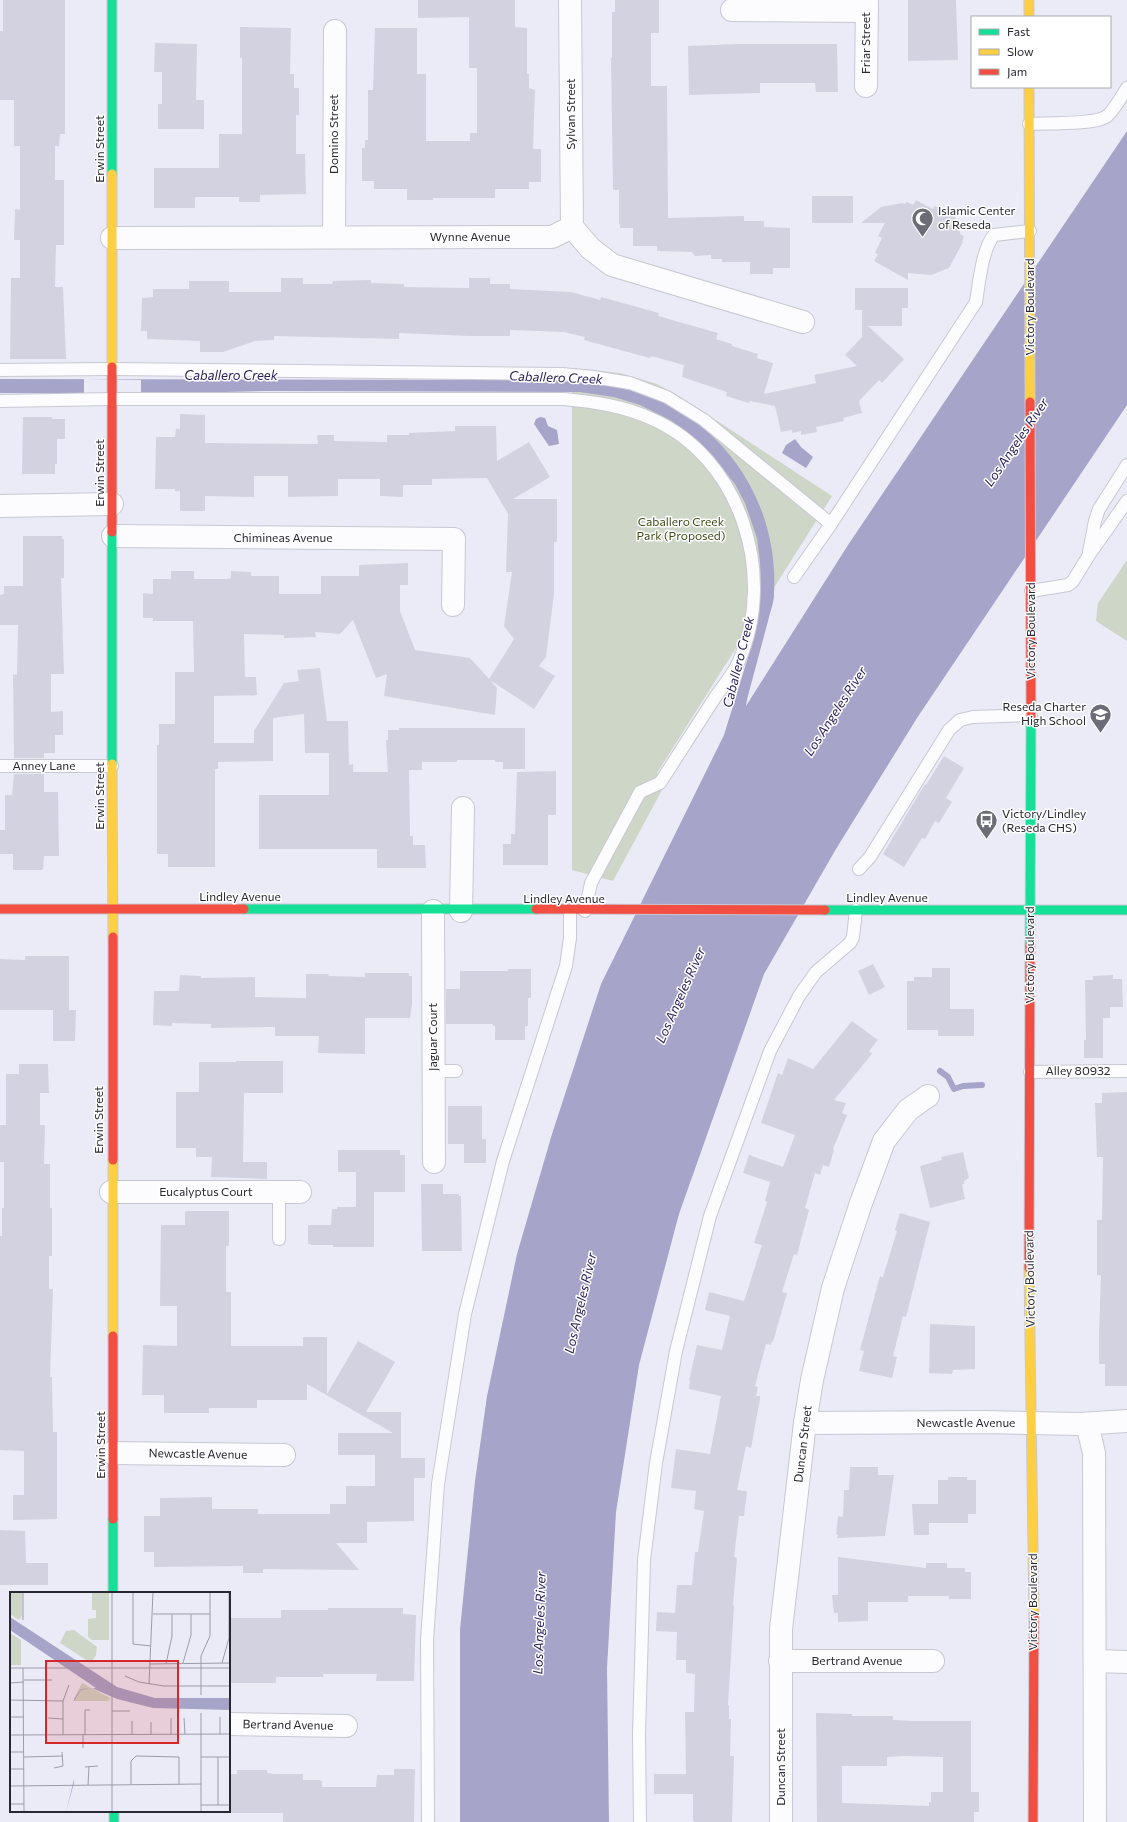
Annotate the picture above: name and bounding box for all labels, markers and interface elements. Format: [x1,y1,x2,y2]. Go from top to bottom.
street label: Friar Street [858,12,872,74]
legend [971,16,1111,88]
text: Fast [1007,24,1030,38]
text: Slow [1007,44,1034,58]
text: Jam [1007,64,1027,79]
street label: Sylvan Street [563,78,577,150]
street label: Domino Street [326,94,340,174]
street label: Erwin Street [92,115,106,183]
place label: Islamic Center of Reseda [938,203,1016,231]
mosque icon: Islamic Center of Reseda [910,205,936,238]
street label: Wynne Avenue [430,229,510,243]
street label: Victory Boulevard [1022,258,1036,356]
water label: Caballero Creek [184,367,279,383]
water label: Caballero Creek [509,367,604,387]
water label: Los Angeles River [981,394,1052,489]
street label: Erwin Street [92,439,106,507]
park label: Caballero Creek Park (Proposed) [637,514,725,542]
street label: Chimineas Avenue [234,530,332,544]
street label: Victory Boulevard [1023,582,1037,680]
water label: Caballero Creek [719,614,757,709]
water label: Los Angeles River [800,663,870,759]
place label: Reseda Charter High School [1003,699,1086,727]
school or university icon: Reseda Charter High School [1088,701,1114,734]
street label: Anney Lane [12,758,76,772]
street label: Erwin Street [92,762,106,830]
place label: Victory/Lindley (Reseda CHS) [1002,806,1086,834]
bus stop icon: Victory/Lindley (Reseda CHS) [974,808,1000,841]
street label: Lindley Avenue [199,889,281,903]
street label: Lindley Avenue [846,890,928,904]
street label: Lindley Avenue [523,891,605,905]
street label: Victory Boulevard [1022,906,1036,1004]
water label: Los Angeles River [652,944,709,1045]
street label: Jaguar Court [425,1003,440,1071]
street label: Alley 80932 [1046,1063,1111,1077]
street label: Erwin Street [91,1086,105,1154]
street label: Eucalyptus Court [159,1184,253,1198]
street label: Victory Boulevard [1021,1230,1037,1328]
water label: Los Angeles River [561,1250,600,1355]
street label: Duncan Street [790,1404,814,1483]
street label: Erwin Street [93,1411,107,1479]
street label: Newcastle Avenue [917,1415,1015,1429]
street label: Newcastle Avenue [148,1445,248,1461]
street label: Victory Boulevard [1025,1553,1039,1651]
water label: Los Angeles River [529,1570,549,1675]
inset map [10,1592,230,1812]
street label: Bertrand Avenue [812,1653,902,1667]
street label: Bertrand Avenue [242,1716,334,1732]
street label: Duncan Street [773,1728,787,1806]

